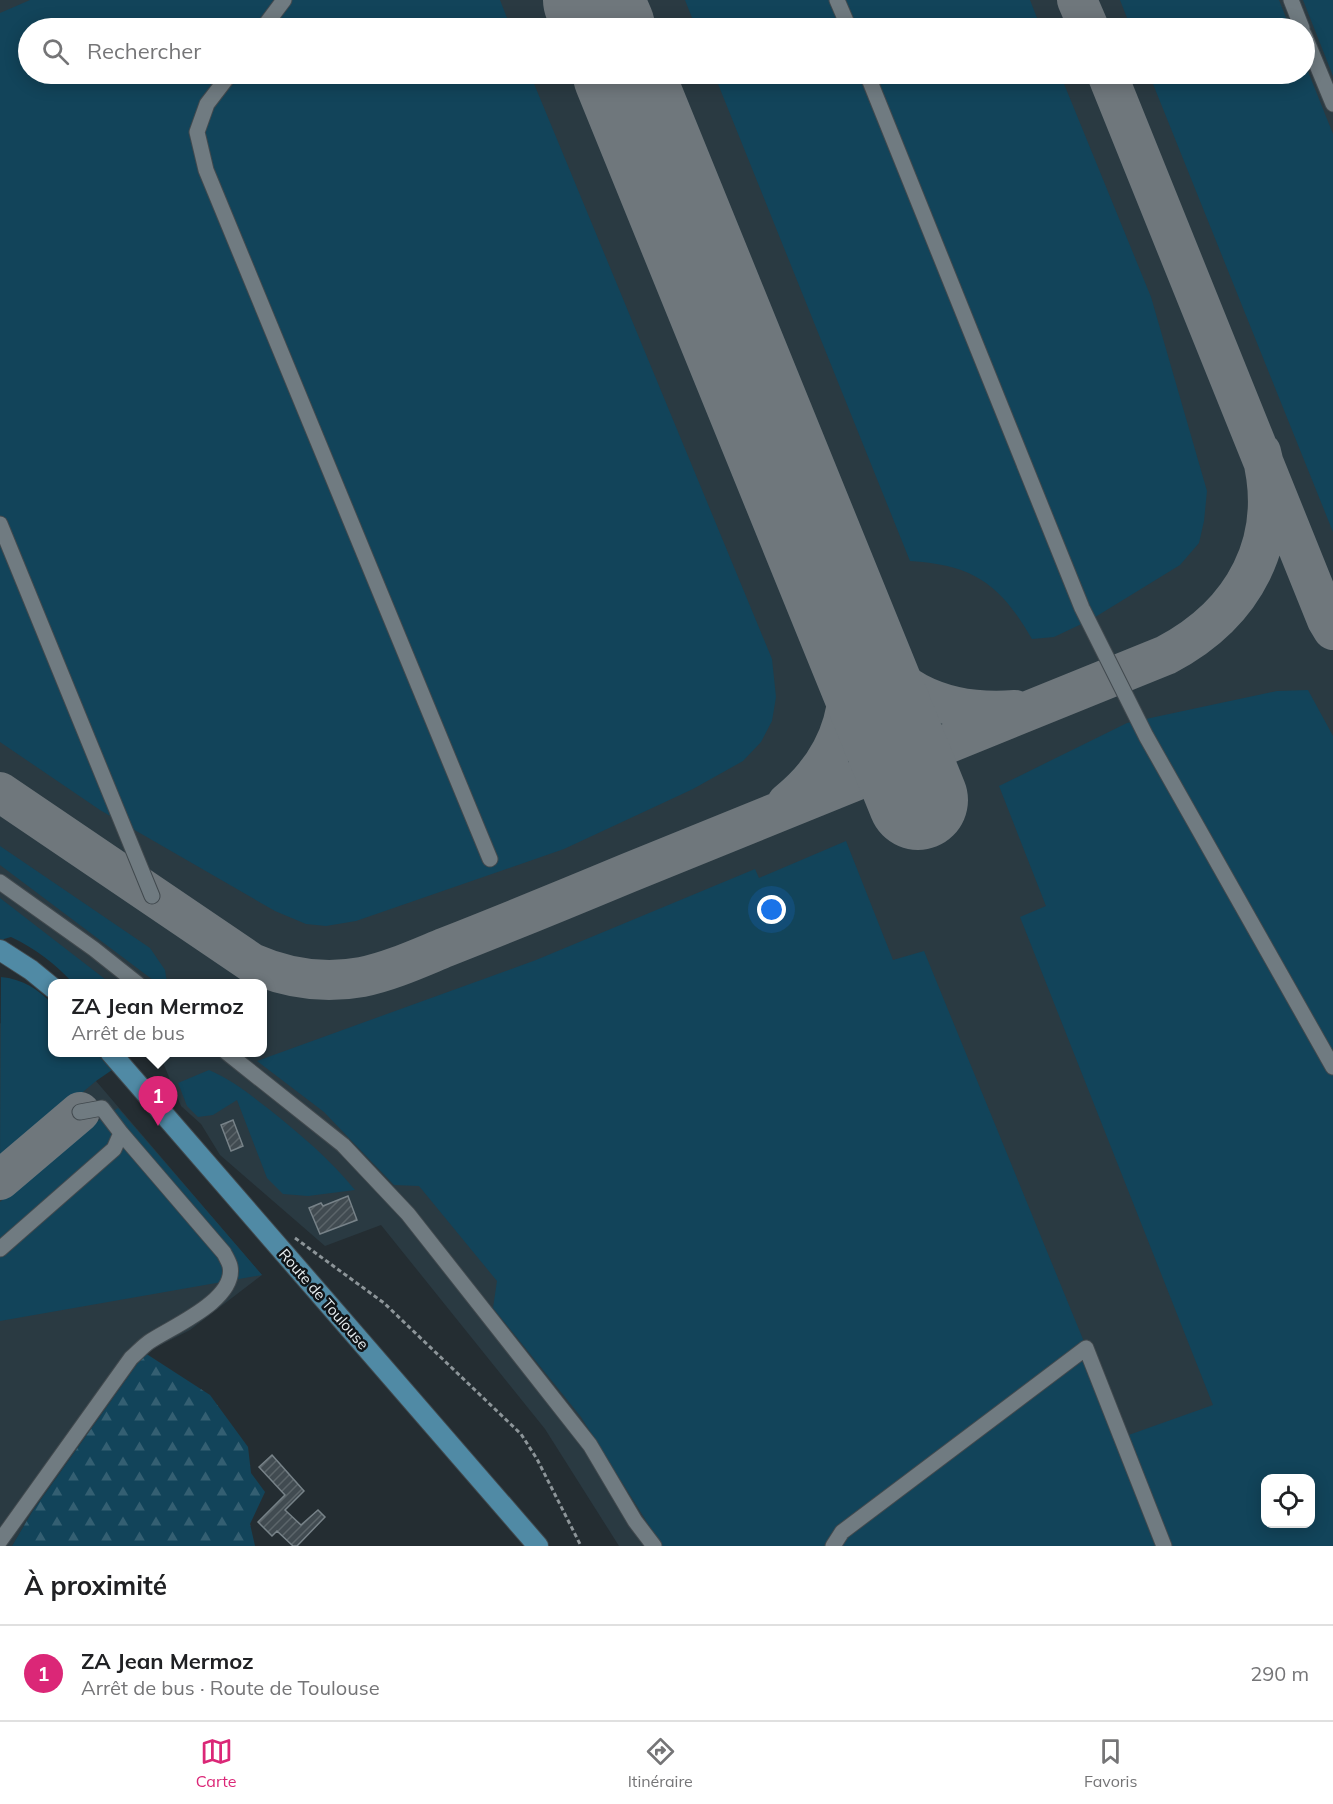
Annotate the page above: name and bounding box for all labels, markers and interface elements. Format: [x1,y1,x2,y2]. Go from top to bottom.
search box [18,18,1315,84]
icon: search [39,35,72,68]
text: Rechercher [87,37,201,65]
your location [757,895,786,924]
popup [48,979,267,1057]
text: ZA Jean Mermoz [71,992,244,1020]
text: Arrêt de bus [71,1020,185,1045]
pin: 1 [138,1076,178,1126]
street label: Route de Toulouse [275,1245,373,1353]
map controls [1261,1474,1315,1528]
button: locate [1261,1474,1315,1528]
text: À proximité [24,1569,167,1602]
text: ZA Jean Mermoz [81,1647,254,1675]
text: 1 [38,1661,50,1686]
text: 290 m [1250,1661,1309,1686]
text: Arrêt de bus · Route de Toulouse [81,1675,380,1700]
tab: Carte [196,1735,236,1791]
tab: Itinéraire [628,1735,693,1791]
tab: Favoris [1084,1735,1137,1791]

